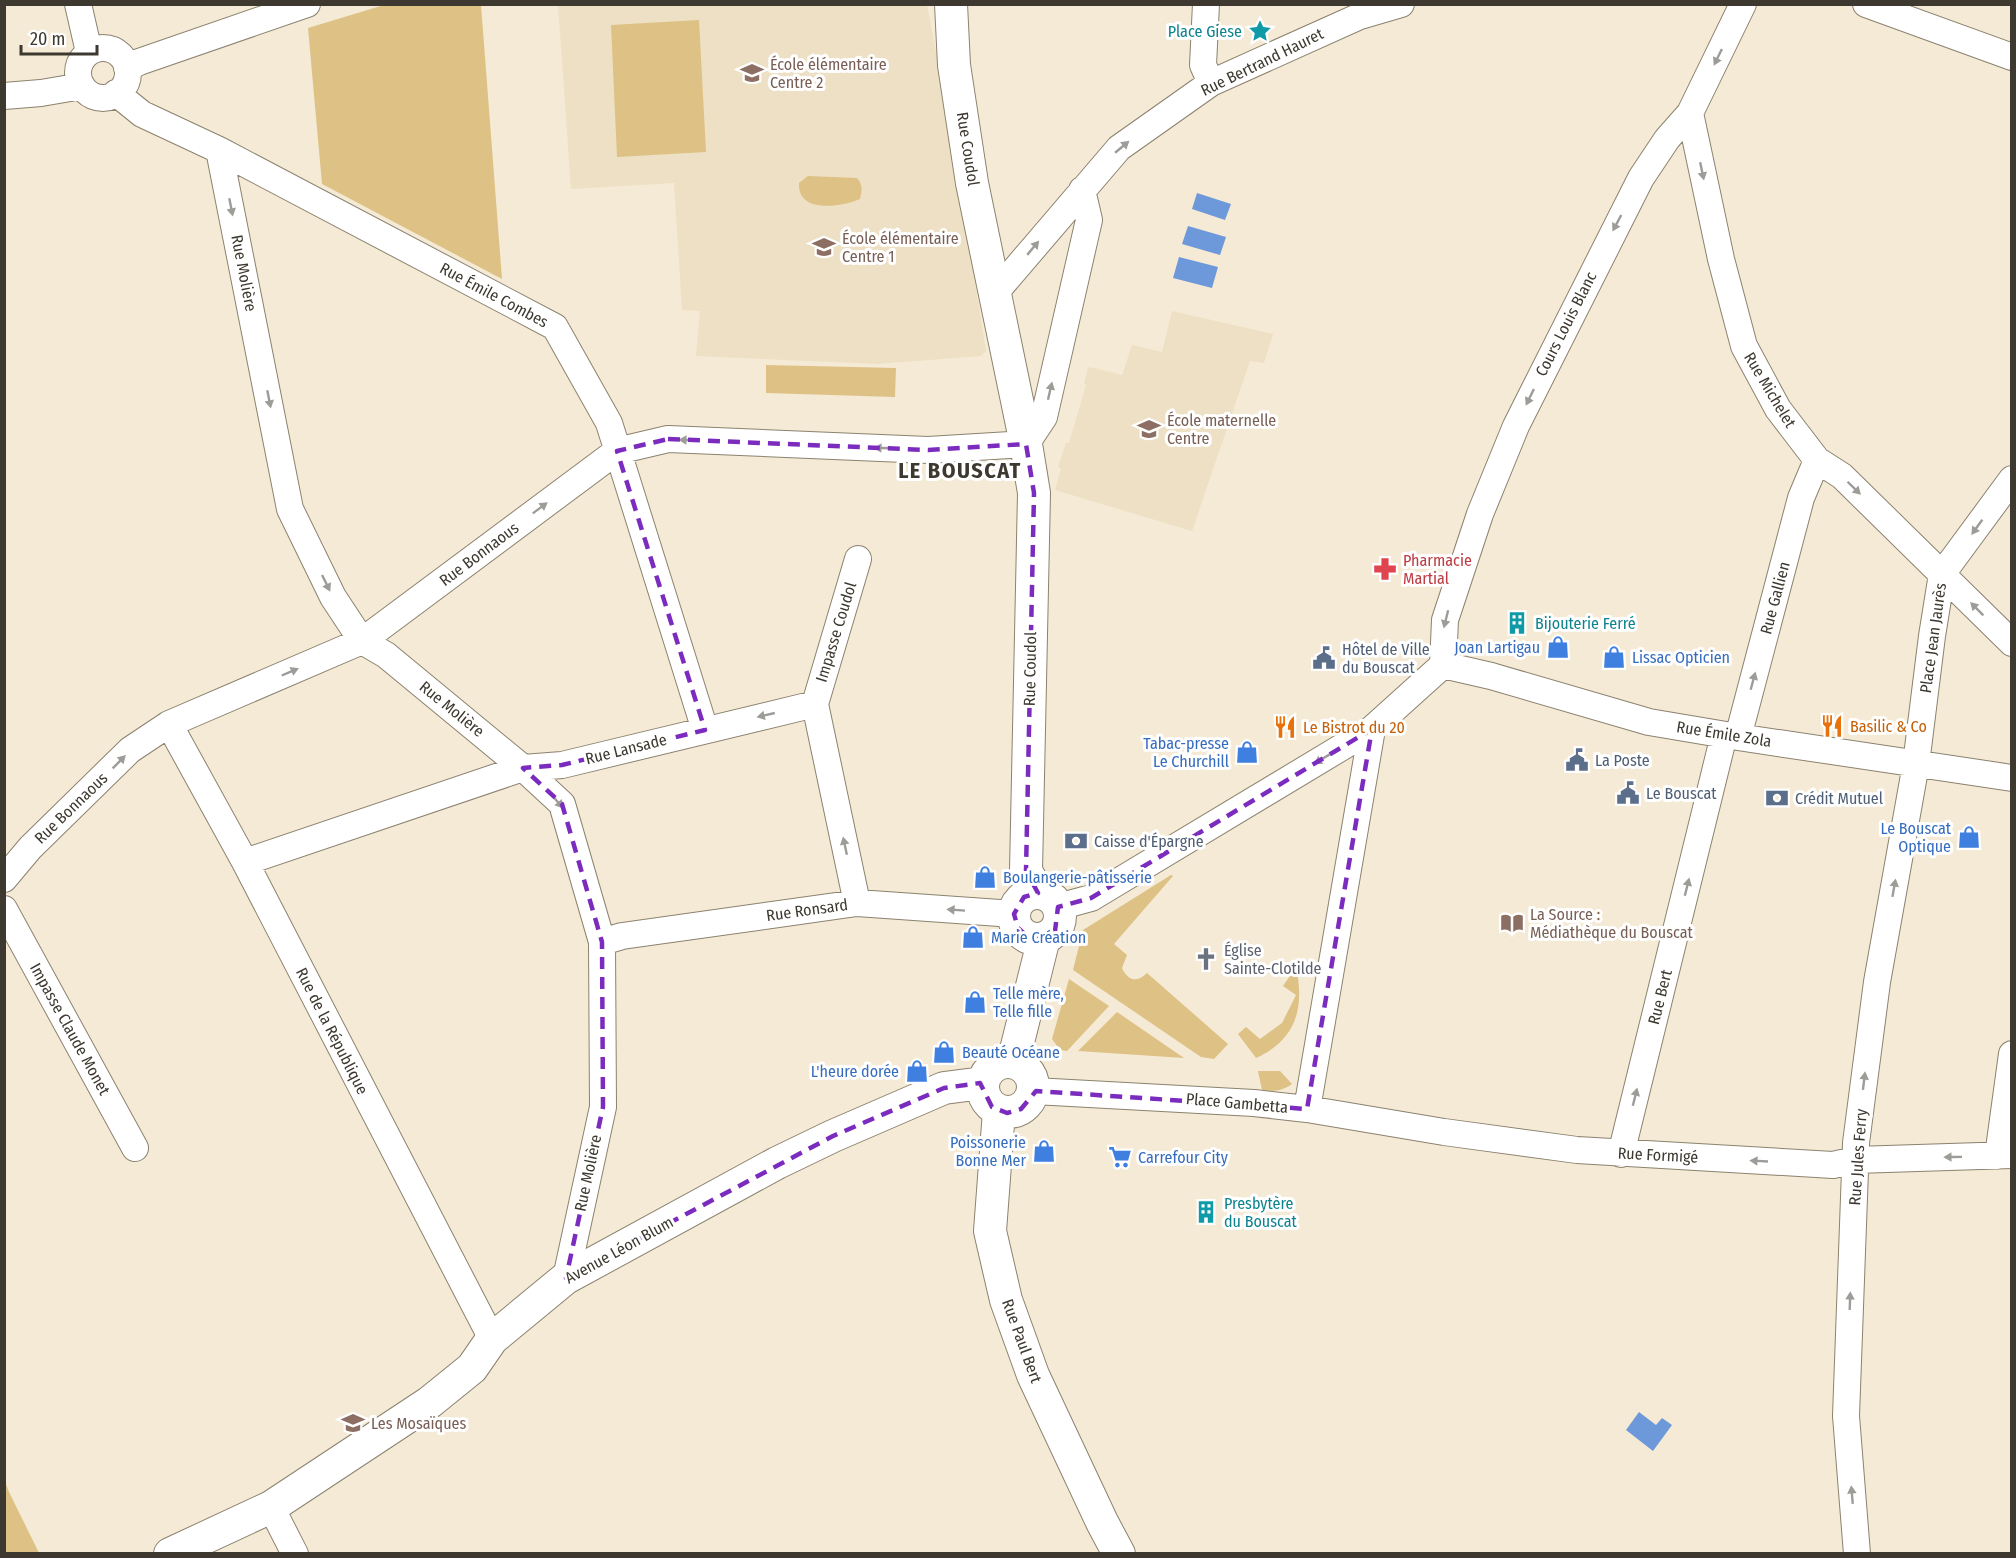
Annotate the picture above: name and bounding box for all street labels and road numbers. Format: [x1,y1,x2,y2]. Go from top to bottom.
street label: Rue Bertrand Hauret [1198,24,1327,100]
street label: Rue Coudol [953,111,983,187]
street label: Rue Molière [227,233,261,313]
street label: Rue Émile Combes [437,258,552,332]
street label: Cours Louis Blanc [1531,268,1601,379]
street label: Rue Michelet [1740,349,1800,432]
street label: Rue Bonnaous [436,518,522,590]
street label: Rue Gallien [1756,560,1794,636]
street label: Impasse Coudol [812,580,860,684]
street label: Place Jean Jaurès [1916,582,1950,694]
street label: Rue Coudol [1020,632,1040,706]
street label: Rue Molière [416,677,488,741]
street label: Rue Émile Zola [1675,717,1773,751]
street label: Rue Lansade [583,730,669,768]
street label: Rue Bonnaous [31,768,112,848]
street label: Rue Ronsard [765,895,849,925]
street label: Impasse Claude Monet [26,960,114,1099]
street label: Rue de la République [292,964,372,1098]
street label: Rue Bert [1644,967,1676,1027]
street label: Place Gambetta [1185,1089,1289,1117]
street label: Rue Jules Ferry [1845,1107,1871,1206]
street label: Rue Molière [571,1133,605,1213]
street label: Rue Formigé [1617,1143,1699,1167]
street label: Avenue Léon Blum [562,1212,676,1288]
street label: Rue Paul Bert [998,1296,1046,1386]

